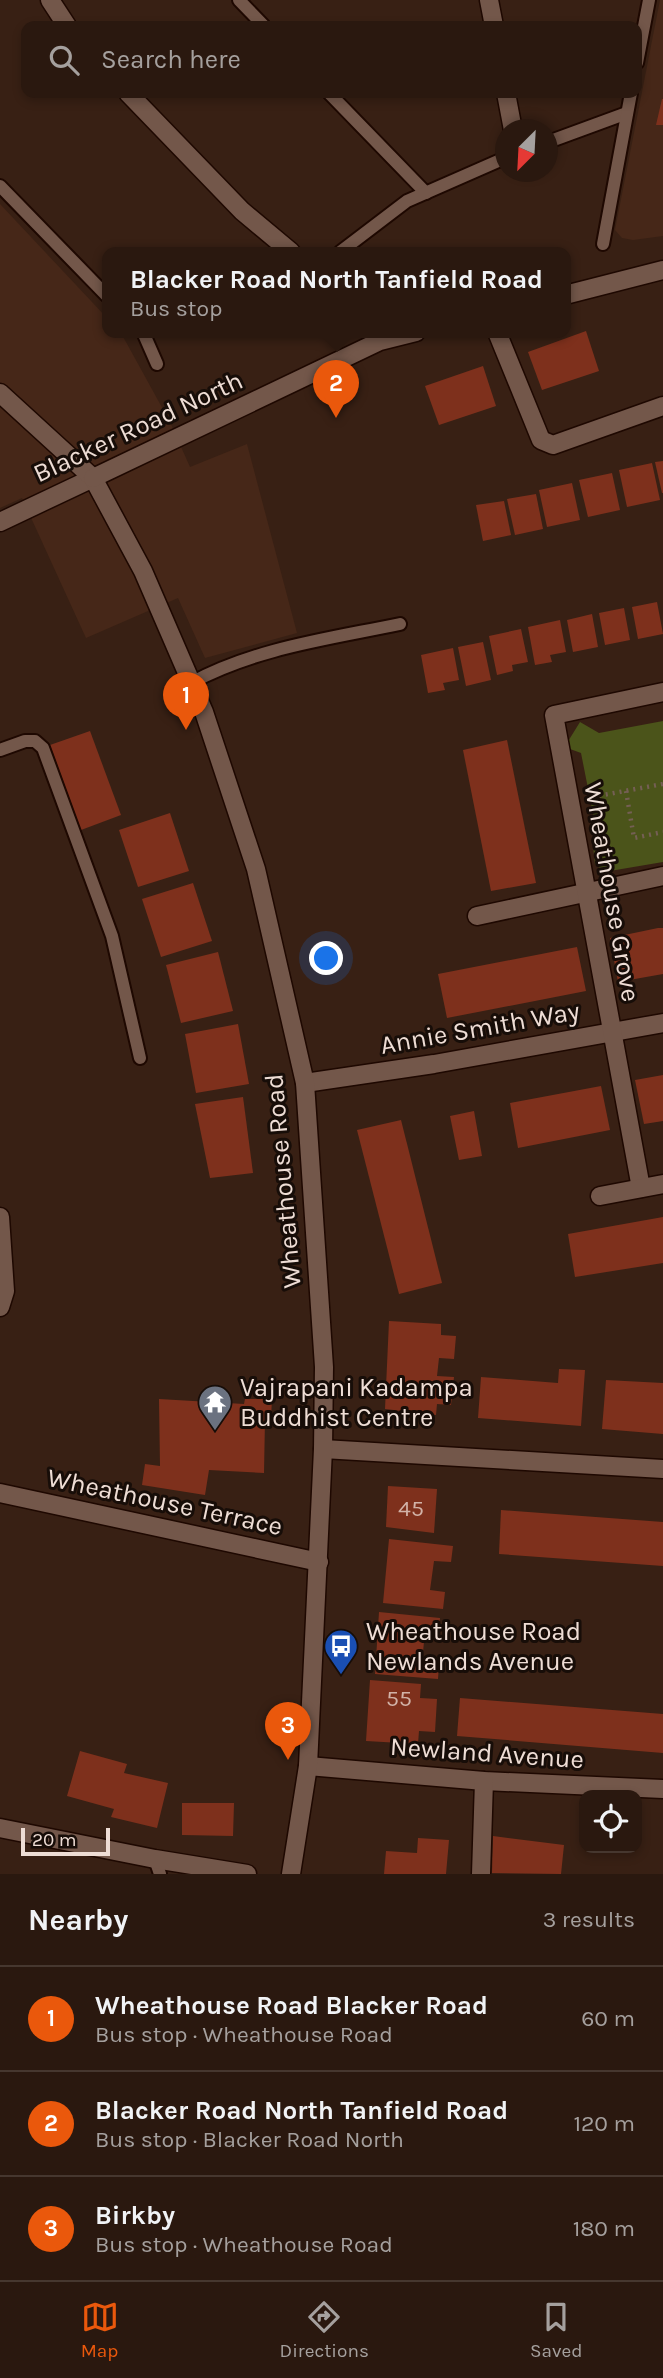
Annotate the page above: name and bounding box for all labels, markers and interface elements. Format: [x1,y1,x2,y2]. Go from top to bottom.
search box [21,21,642,98]
icon: search [45,41,83,79]
text: Search here [101,44,241,75]
north arrow [495,119,558,182]
popup [102,247,571,338]
text: Blacker Road North Tanfield Road [130,264,543,295]
text: Bus stop [130,295,222,322]
pin: 2 [313,360,359,418]
street label: Blacker Road North [28,365,248,489]
pin: 1 [163,672,209,730]
street label: Wheathouse Grove [577,780,647,1004]
your location [309,941,343,975]
street label: Annie Smith Way [378,995,582,1061]
street label: Wheathouse Road [258,1073,308,1289]
place label: Vajrapani Kadampa Buddhist Centre [240,1372,473,1433]
temple icon: Vajrapani Kadampa Buddhist Centre [196,1383,234,1432]
street label: Wheathouse Terrace [45,1462,285,1542]
house number: 45 [398,1495,424,1522]
place label: Wheathouse Road Newlands Avenue [366,1616,581,1677]
bus stop icon: Wheathouse Road Newlands Avenue [322,1627,360,1676]
house number: 55 [386,1685,412,1712]
pin: 3 [265,1702,311,1760]
street label: Newland Avenue [389,1731,585,1775]
map controls [579,1790,642,1853]
button: locate [579,1790,642,1853]
scale bar [21,1825,110,1857]
text: 20 m [32,1829,77,1851]
text: Nearby [28,1902,128,1938]
text: 3 results [543,1906,635,1933]
text: Wheathouse Road Blacker Road [95,1990,488,2021]
text: 1 [47,2005,55,2032]
text: 60 m [581,2005,635,2032]
text: Bus stop · Wheathouse Road [95,2021,393,2048]
text: Blacker Road North Tanfield Road [95,2095,508,2126]
text: 2 [44,2110,58,2137]
text: 120 m [573,2110,635,2137]
text: Bus stop · Blacker Road North [95,2126,404,2153]
text: Birkby [95,2200,175,2231]
text: 3 [44,2215,58,2242]
text: 180 m [573,2215,635,2242]
text: Bus stop · Wheathouse Road [95,2231,393,2258]
tab: Map [81,2298,119,2362]
tab: Directions [280,2298,369,2362]
tab: Saved [530,2298,582,2362]

